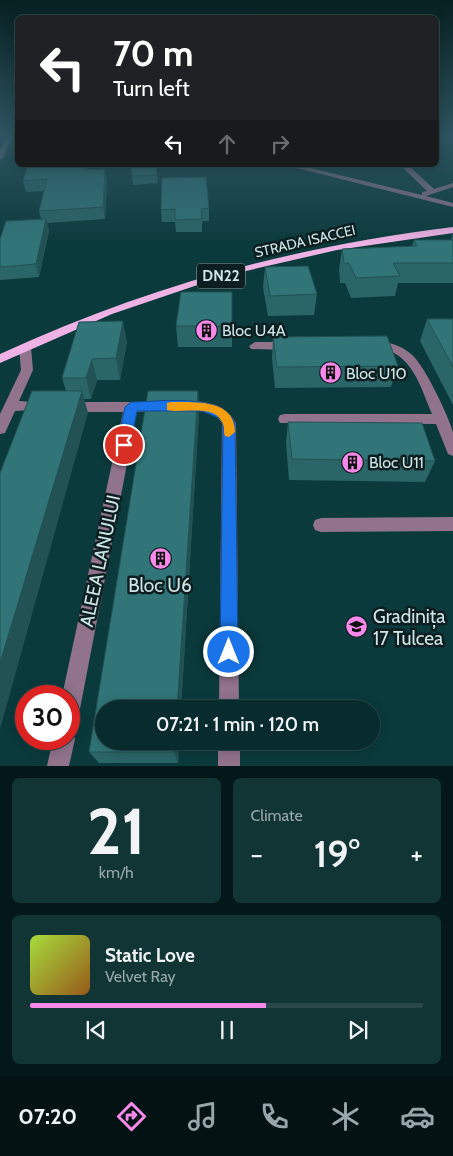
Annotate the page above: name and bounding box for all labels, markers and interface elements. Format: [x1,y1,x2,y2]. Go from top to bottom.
text: 70 m [113,32,194,75]
icon: left [30,35,95,100]
text: Turn left [113,75,190,102]
icon: left [160,130,188,158]
icon: ahead [213,130,241,158]
icon: right [266,130,294,158]
street label: STRADA ISACCEI [253,221,357,261]
road number: DN22 [197,264,245,288]
building icon: Bloc U4A [194,318,218,342]
place label: Bloc U4A [222,321,286,340]
building icon: Bloc U10 [318,361,342,385]
place label: Bloc U10 [346,364,407,383]
pin [103,424,145,466]
icon: arrive [110,431,138,459]
building icon: Bloc U11 [341,450,365,474]
place label: Bloc U11 [369,453,424,472]
street label: ALEEA LANULUI [75,493,125,629]
building icon: Bloc U6 [148,547,172,571]
place label: Bloc U6 [128,574,192,597]
place label: Gradinița 17 Tulcea [373,605,445,650]
school or university icon: Gradinița 17 Tulcea [345,615,369,639]
position arrow [202,625,254,677]
speed limit sign: 30 [15,685,80,750]
text: 07:21 · 1 min · 120 m [156,713,319,736]
text: 21 [87,791,145,870]
text: Climate [251,806,303,825]
text: 19° [314,830,360,877]
text: − [251,837,263,871]
text: + [411,837,423,871]
text: km/h [99,863,134,882]
text: Static Love [105,944,195,967]
text: Velvet Ray [105,967,176,986]
icon: previous [82,1016,110,1044]
icon: pause [213,1016,241,1044]
icon: next [344,1016,372,1044]
icon: directions [114,1099,149,1134]
icon: music [185,1099,220,1134]
icon: phone [257,1099,292,1134]
icon: climate [328,1099,363,1134]
icon: car [400,1099,435,1134]
text: 07:20 [18,1103,77,1130]

